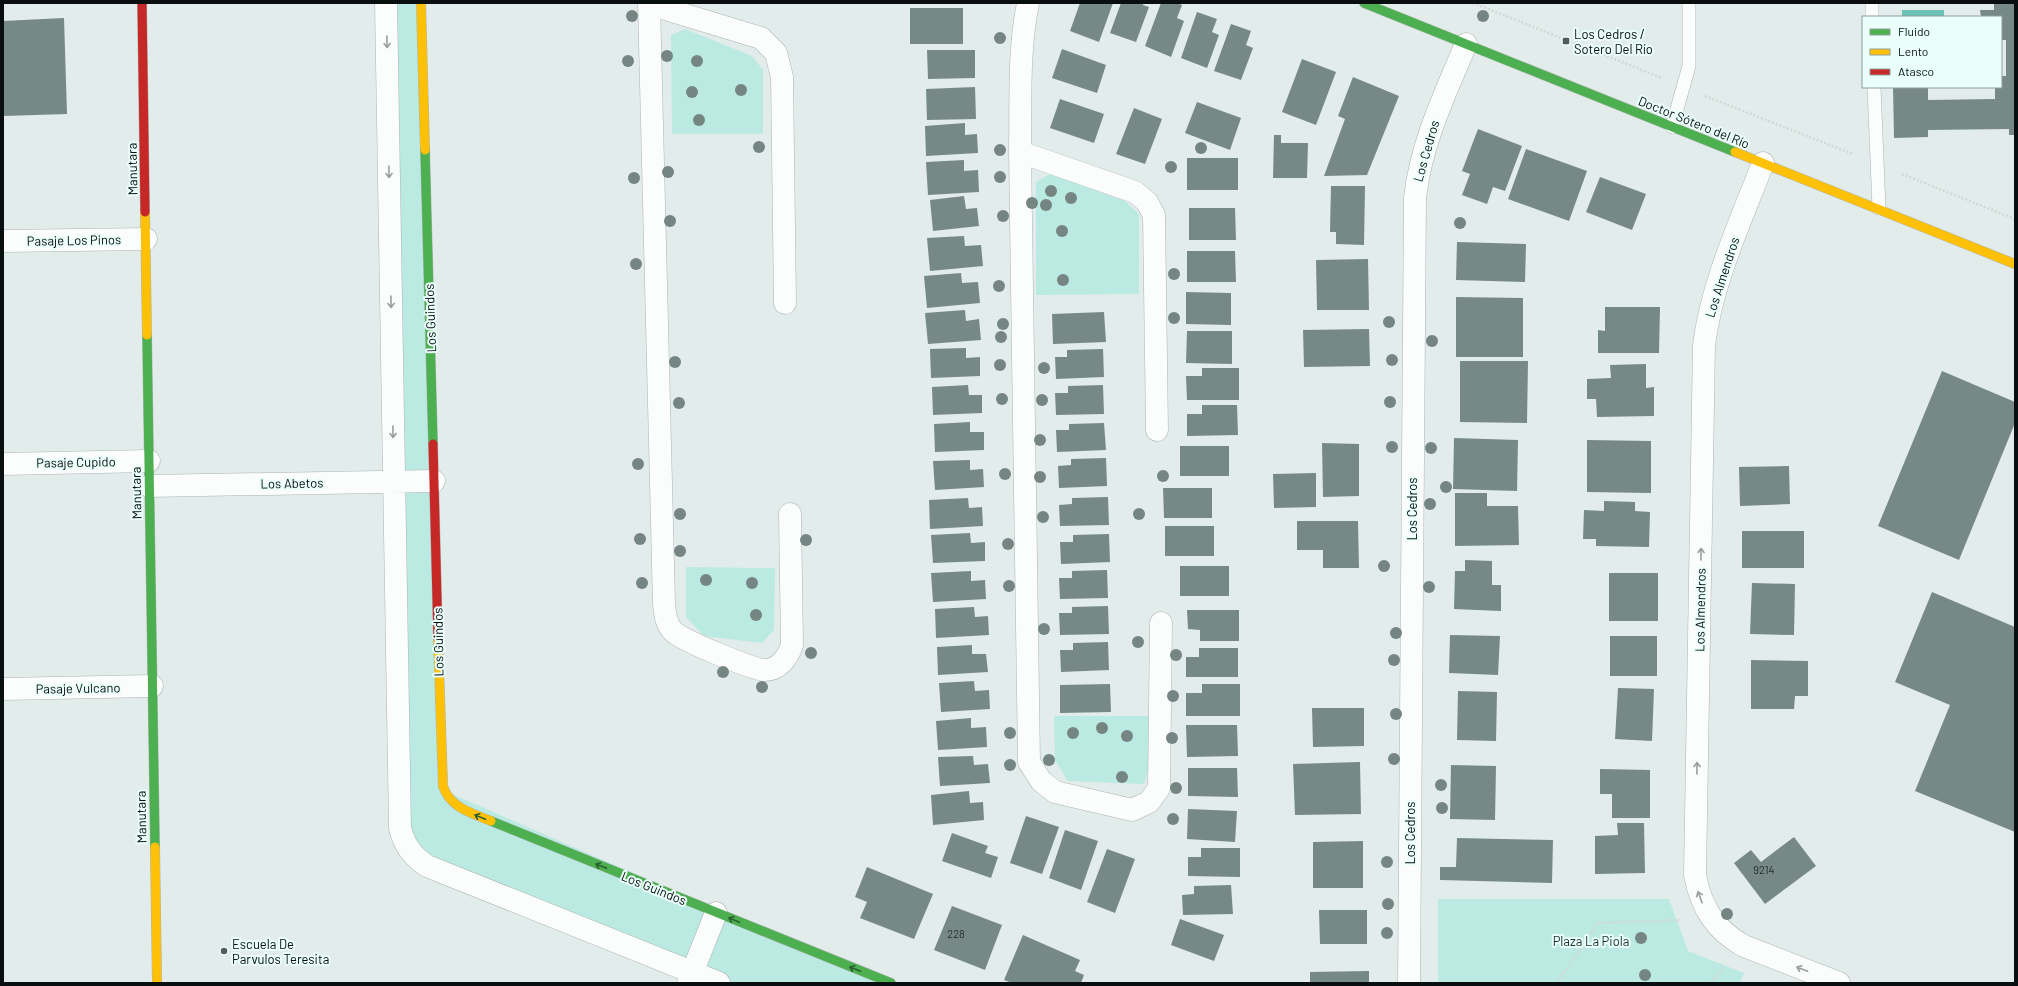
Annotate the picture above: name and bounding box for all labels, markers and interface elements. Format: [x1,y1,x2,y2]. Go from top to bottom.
legend [1862,16,2002,88]
text: Fluido [1898,24,1930,38]
place label: Los Cedros / Sotero Del Río [1574,26,1653,57]
one-way arrow [383,35,391,48]
marker: Los Cedros / Sotero Del Río [1561,36,1571,46]
text: Lento [1898,44,1928,58]
text: Atasco [1898,64,1934,78]
street label: Doctor Sótero del Río [1636,92,1752,152]
street label: Los Cedros [1410,118,1442,184]
street label: Manutara [124,143,140,195]
one-way arrow [385,165,393,178]
street label: Pasaje Los Pinos [27,231,121,249]
street label: Los Almendros [1701,235,1743,319]
street label: Los Guindos [421,283,439,353]
one-way arrow [387,295,395,308]
one-way arrow [390,425,397,438]
street label: Pasaje Cupido [36,453,116,471]
street label: Manutara [128,467,144,519]
street label: Los Abetos [260,474,324,492]
street label: Los Cedros [1404,477,1420,541]
one-way arrow [1697,548,1705,561]
street label: Los Almendros [1691,568,1709,652]
street label: Los Guindos [429,607,447,677]
street label: Pasaje Vulcano [35,679,121,697]
one-way arrow [1693,762,1701,775]
street label: Manutara [133,791,149,843]
street label: Los Cedros [1402,801,1418,865]
one-way arrow [475,813,487,821]
one-way arrow [595,862,607,870]
house number: 9214 [1753,863,1775,876]
street label: Los Guindos [619,868,689,908]
one-way arrow [1696,892,1704,904]
one-way arrow [729,916,741,924]
house number: 228 [947,927,965,940]
park label: Plaza La Piola [1553,933,1629,949]
place label: Escuela De Parvulos Teresita [232,936,329,967]
marker: Escuela De Parvulos Teresita [219,946,229,956]
one-way arrow [849,964,861,972]
one-way arrow [1797,964,1809,972]

